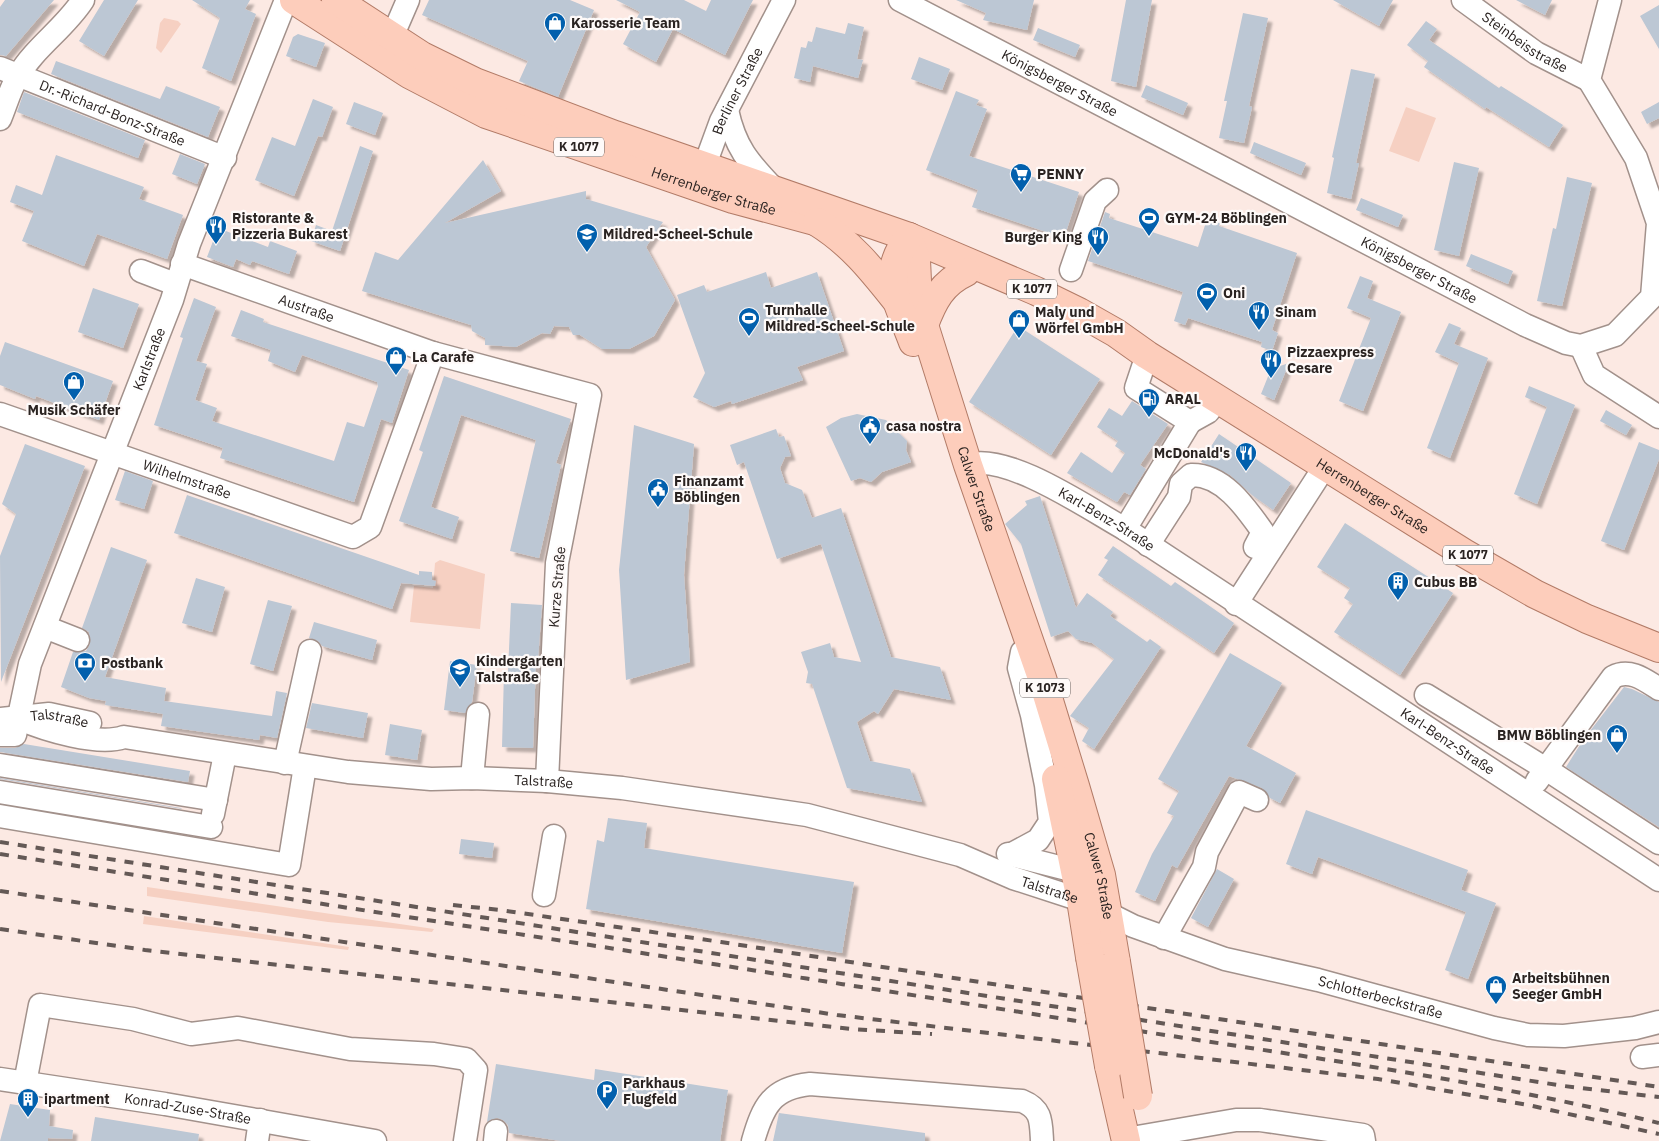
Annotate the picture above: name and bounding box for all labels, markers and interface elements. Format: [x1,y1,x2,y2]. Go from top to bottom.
street label: Steinbeisstraße [1478,8,1571,77]
shop icon: Karosserie Team [543,11,567,42]
place label: Karosserie Team [571,14,680,32]
street label: Berliner Straße [708,44,767,137]
street label: Königsberger Straße [999,45,1121,121]
street label: Dr.-Richard-Bonz-Straße [37,76,188,150]
road number: K 1077 [554,138,604,156]
supermarket icon: PENNY [1009,162,1033,193]
street label: Herrenberger Straße [649,163,778,219]
place label: PENNY [1037,165,1084,183]
sports icon: GYM-24 Böblingen [1137,206,1161,237]
place label: Ristorante & Pizzeria Bukarest [232,209,348,243]
place label: GYM-24 Böblingen [1165,209,1287,227]
restaurant icon: Ristorante & Pizzeria Bukarest [204,214,228,245]
school or university icon: Mildred-Scheel-Schule [575,222,599,253]
place label: Mildred-Scheel-Schule [603,225,753,243]
restaurant icon: Burger King [1086,225,1110,256]
place label: Burger King [1005,228,1082,246]
street label: Königsberger Straße [1358,232,1480,308]
road number: K 1077 [1007,280,1057,298]
sports icon: Oni [1195,281,1219,312]
place label: Oni [1223,284,1245,302]
street label: Austraße [276,290,337,326]
restaurant icon: Sinam [1247,300,1271,331]
place label: Turnhalle Mildred-Scheel-Schule [765,301,915,335]
place label: Maly und Wörfel GmbH [1035,303,1124,337]
place label: Sinam [1275,303,1317,321]
sports icon: Turnhalle Mildred-Scheel-Schule [737,306,761,337]
shop icon: Maly und Wörfel GmbH [1007,308,1031,339]
street label: Karlstraße [129,325,169,393]
place label: Pizzaexpress Cesare [1287,343,1374,377]
shop icon: La Carafe [384,345,408,376]
place label: La Carafe [412,348,474,366]
restaurant icon: Pizzaexpress Cesare [1259,348,1283,379]
shop icon: Musik Schäfer [62,370,86,401]
fuel station icon: ARAL [1137,387,1161,418]
place label: ARAL [1165,390,1201,408]
place label: Musik Schäfer [27,401,121,419]
public building icon: casa nostra [858,414,882,445]
place label: casa nostra [886,417,962,435]
restaurant icon: McDonald's [1234,441,1258,472]
street label: Calwer Straße [954,444,1000,534]
place label: McDonald's [1154,444,1230,462]
street label: Herrenberger Straße [1313,454,1433,538]
street label: Wilhelmstraße [140,455,234,503]
place label: Finanzamt Böblingen [674,472,744,506]
public building icon: Finanzamt Böblingen [646,477,670,508]
street label: Karl-Benz-Straße [1055,483,1158,555]
street label: Kurze Straße [544,545,570,628]
road number: K 1077 [1443,546,1493,564]
building icon: Cubus BB [1386,570,1410,601]
place label: Cubus BB [1414,573,1477,591]
bank icon: Postbank [73,651,97,682]
place label: Kindergarten Talstraße [476,652,563,686]
place label: Postbank [101,654,164,672]
school or university icon: Kindergarten Talstraße [448,657,472,688]
road number: K 1073 [1020,678,1070,698]
street label: Karl-Benz-Straße [1397,704,1498,779]
street label: Talstraße [29,705,91,732]
shop icon: BMW Böblingen [1605,723,1629,754]
place label: BMW Böblingen [1497,726,1601,744]
street label: Talstraße [514,771,574,792]
street label: Calwer Straße [1080,830,1118,921]
street label: Talstraße [1019,872,1081,908]
place label: Arbeitsbühnen Seeger GmbH [1512,969,1610,1003]
street label: Schlotterbeckstraße [1316,971,1445,1023]
shop icon: Arbeitsbühnen Seeger GmbH [1484,974,1508,1005]
place label: Parkhaus Flugfeld [623,1074,685,1108]
parking icon: Parkhaus Flugfeld [595,1079,619,1110]
building icon: ipartment [16,1087,40,1118]
street label: Konrad-Zuse-Straße [123,1089,253,1128]
place label: ipartment [44,1090,110,1108]

